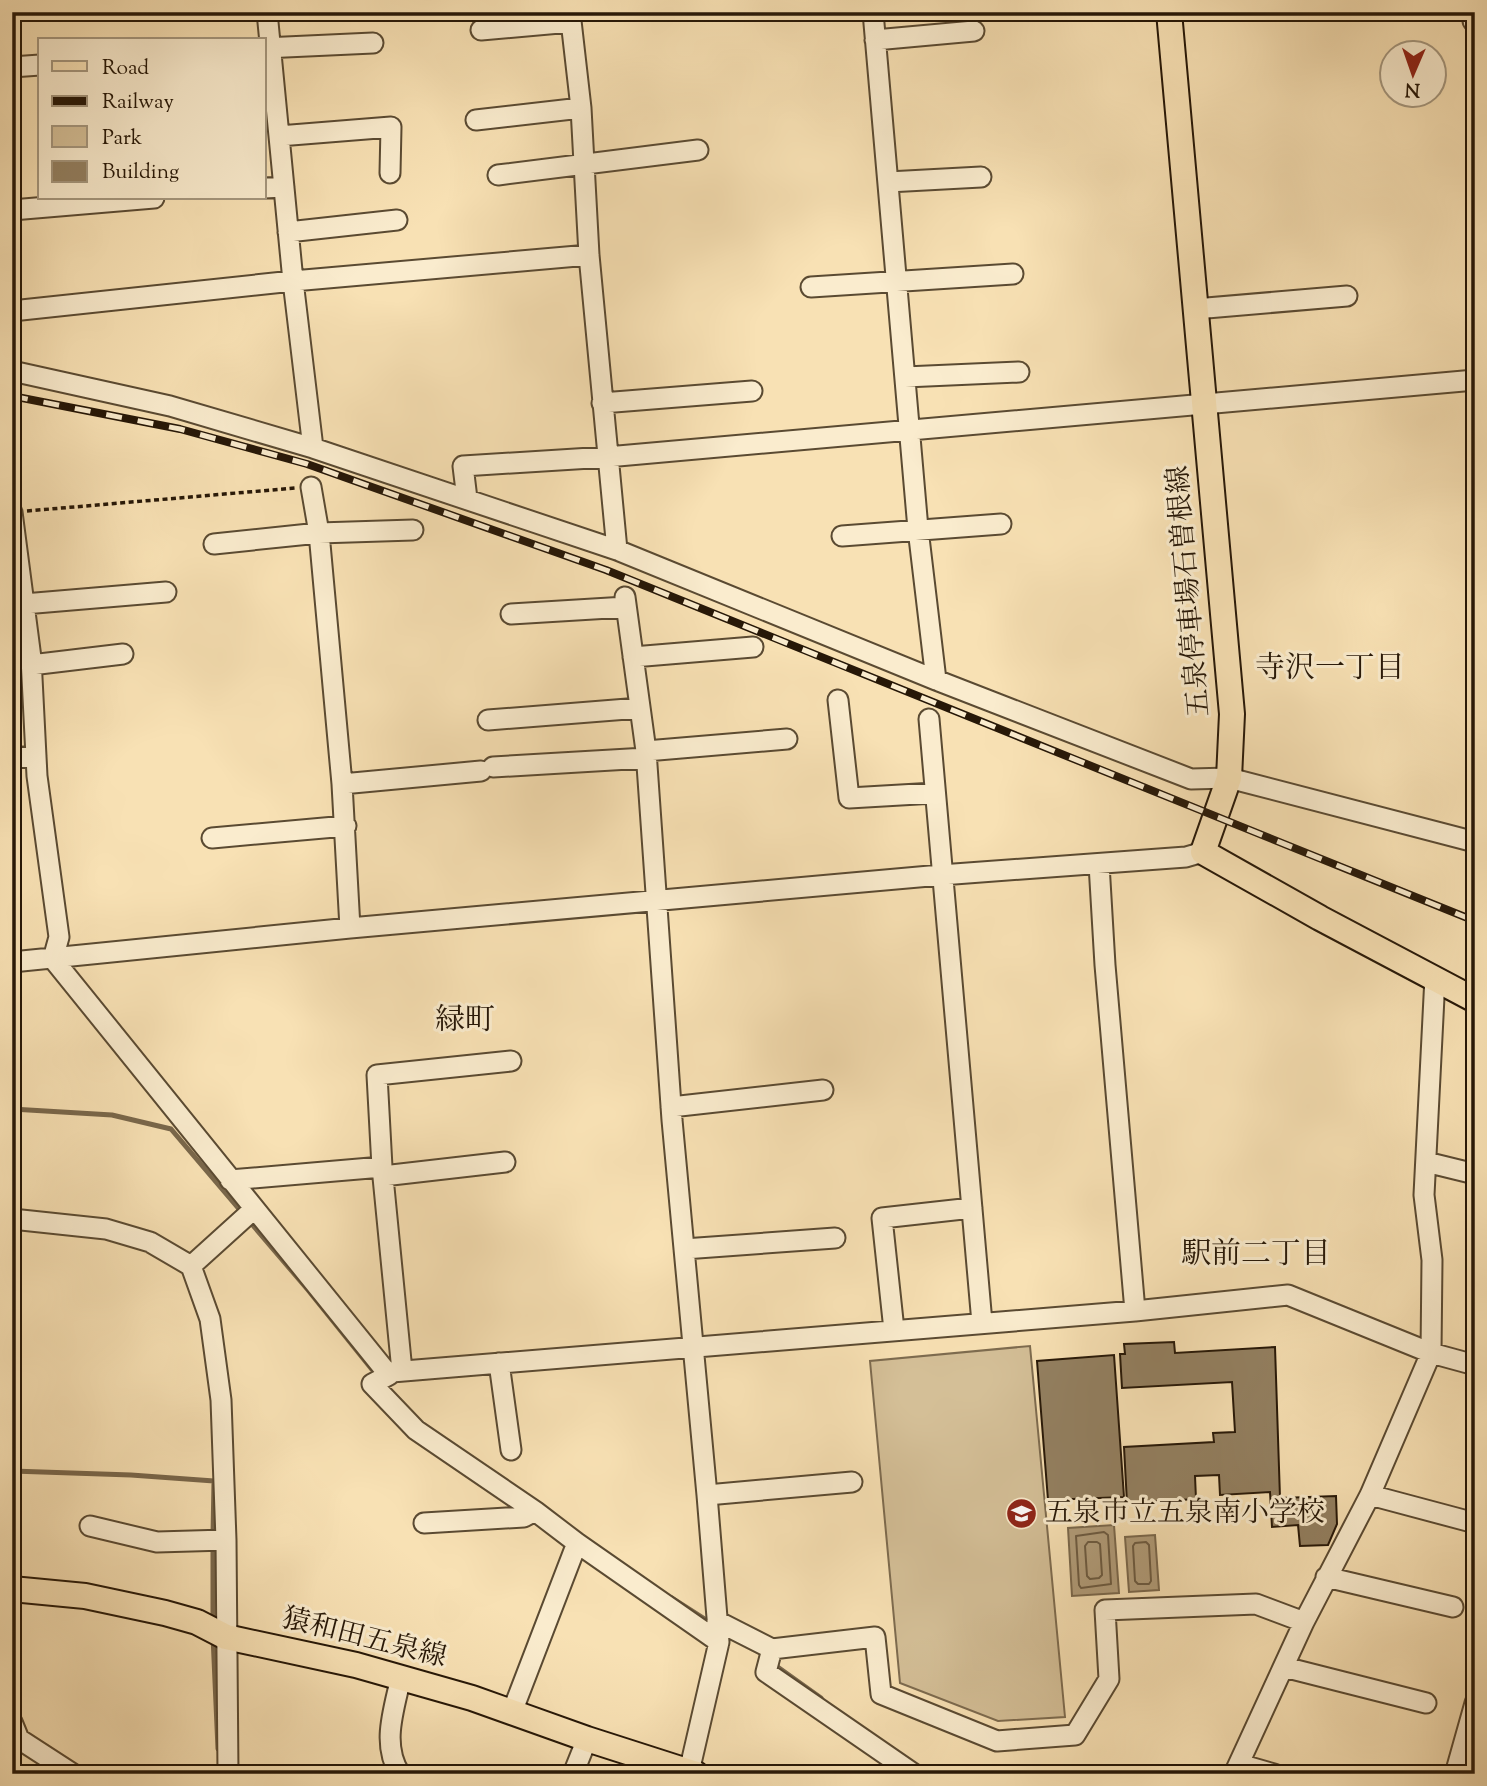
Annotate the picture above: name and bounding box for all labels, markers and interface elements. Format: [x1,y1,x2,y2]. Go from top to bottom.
legend [38,38,266,200]
north arrow [1378,38,1448,108]
text: Road [102,54,149,84]
text: N [1404,75,1421,102]
text: Railway [102,88,174,118]
text: Park [102,124,143,154]
text: Building [102,158,179,188]
street label: 五泉停車場石曽根線 [1159,464,1221,718]
district label: 寺沢一丁目 [1255,648,1405,691]
district label: 緑町 [435,1000,495,1043]
district label: 駅前二丁目 [1181,1234,1331,1277]
place label: 五泉市立五泉南小学校 [1045,1494,1325,1534]
school or university icon: 五泉市立五泉南小学校 [1005,1497,1039,1531]
street label: 猿和田五泉線 [278,1599,450,1679]

